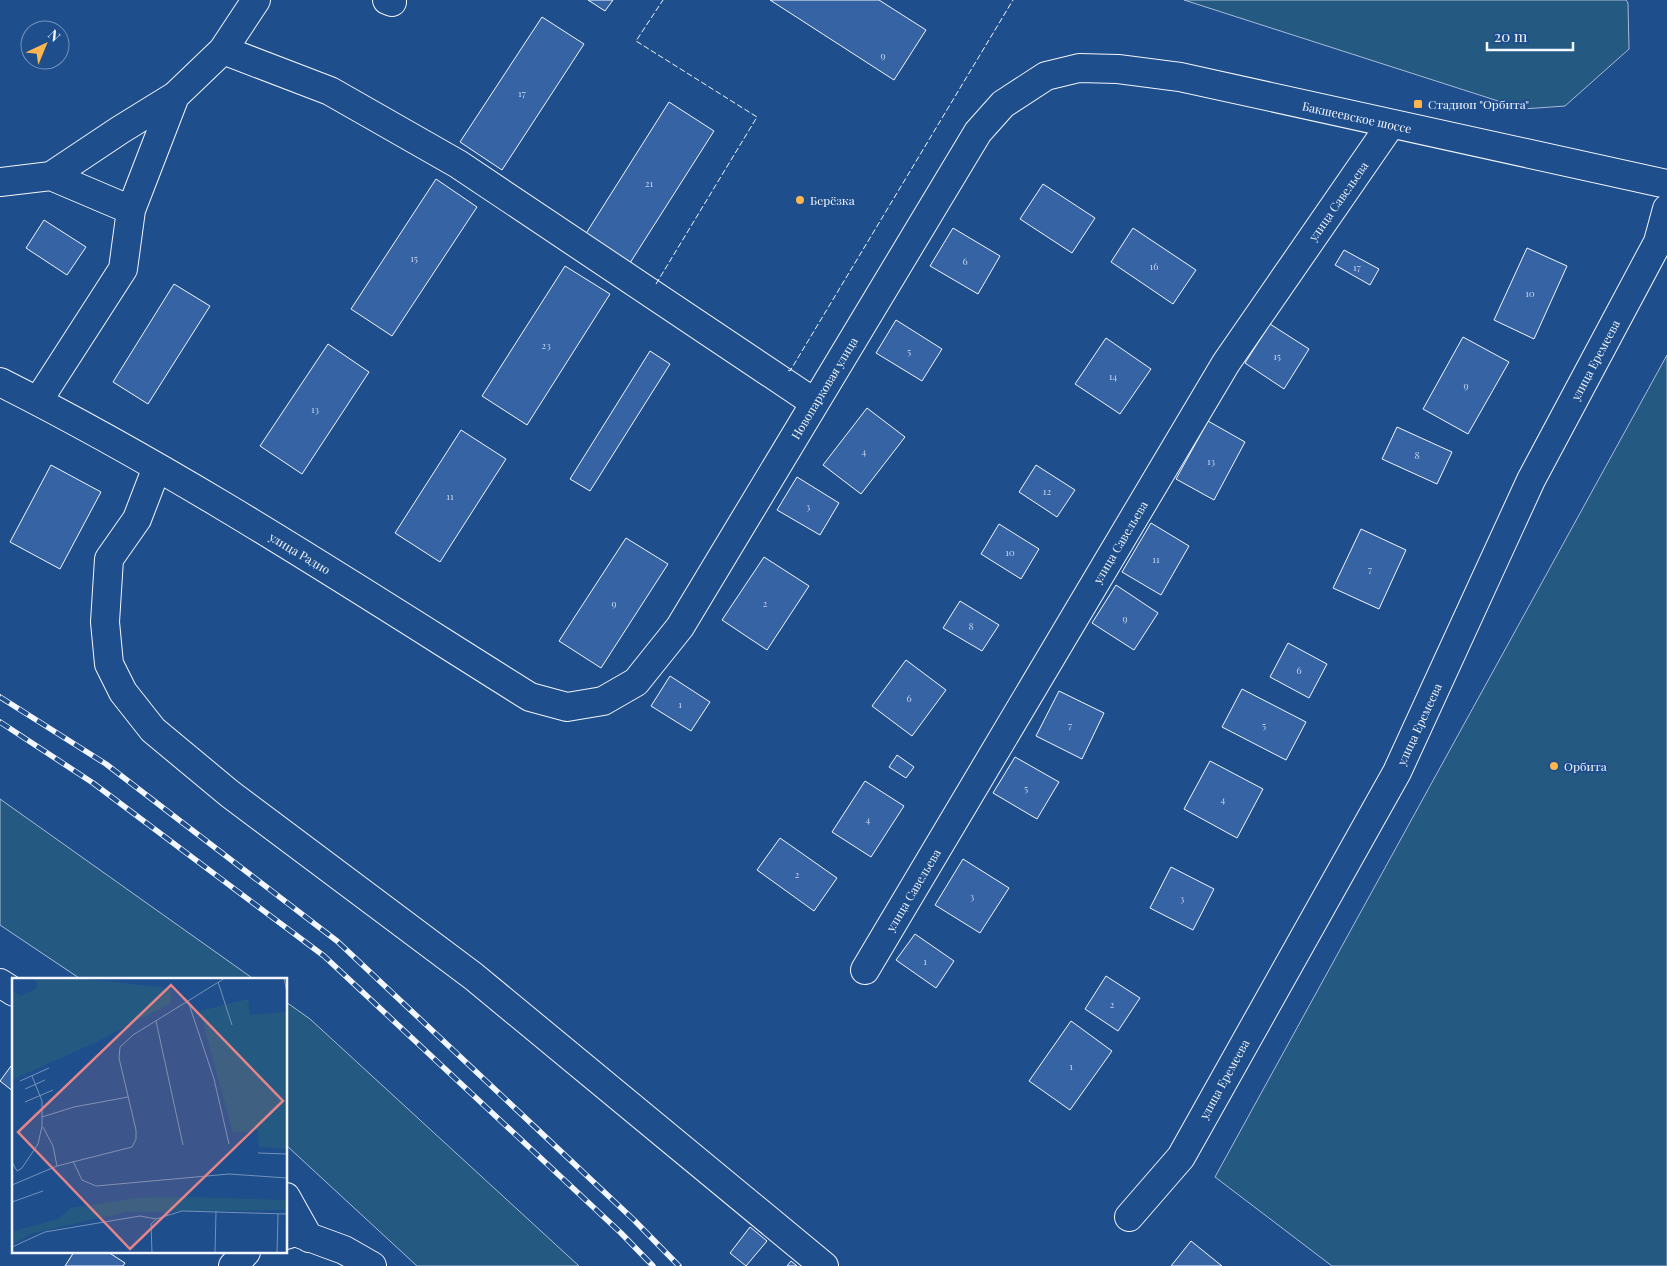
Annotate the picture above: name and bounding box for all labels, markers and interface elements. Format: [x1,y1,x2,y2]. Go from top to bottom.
north arrow [20,20,70,70]
scale bar [1487,20,1573,52]
text: N [44,25,65,46]
text: 20 m [1494,26,1528,46]
house number: 9 [880,48,886,62]
house number: 17 [518,86,526,100]
place label: Стадион "Орбита" [1428,96,1529,112]
street label: Бакшеевское шоссе [1301,98,1413,136]
marker: Стадион "Орбита" [1412,98,1424,110]
street label: улица Савельева [1304,158,1371,245]
house number: 21 [645,176,654,190]
place label: Берёзка [810,192,855,208]
marker: Берёзка [794,194,806,206]
house number: 15 [410,251,418,265]
house number: 6 [962,254,968,268]
house number: 16 [1150,259,1158,273]
house number: 17 [1353,260,1361,274]
house number: 10 [1525,286,1535,300]
street label: улица Еремеева [1567,317,1623,404]
street label: Новопарковая улица [787,334,861,442]
house number: 23 [541,338,551,352]
house number: 5 [907,344,911,358]
house number: 15 [1273,349,1281,363]
house number: 14 [1109,369,1117,383]
house number: 9 [1463,378,1469,392]
house number: 13 [311,402,320,416]
house number: 4 [862,444,867,458]
house number: 8 [1414,448,1420,462]
house number: 13 [1207,454,1216,468]
house number: 12 [1043,484,1051,498]
house number: 11 [446,489,454,503]
street label: улица Савельева [1089,498,1151,587]
house number: 3 [806,499,811,513]
street label: улица Радио [266,528,334,578]
house number: 10 [1005,545,1015,559]
house number: 11 [1152,552,1160,566]
house number: 7 [1368,562,1372,576]
house number: 9 [611,596,617,610]
house number: 2 [763,596,768,610]
house number: 9 [1122,611,1128,625]
house number: 8 [968,619,974,633]
house number: 6 [1296,663,1302,677]
street label: улица Еремеева [1393,680,1445,769]
house number: 6 [906,691,912,705]
house number: 1 [678,697,682,711]
house number: 7 [1068,718,1072,732]
house number: 5 [1262,718,1266,732]
place label: Орбита [1564,758,1607,774]
marker: Орбита [1548,760,1560,772]
house number: 5 [1024,781,1028,795]
house number: 4 [1221,792,1226,806]
house number: 4 [866,812,871,826]
street label: улица Савельева [882,846,944,935]
house number: 2 [795,867,800,881]
house number: 3 [970,889,975,903]
house number: 3 [1180,891,1185,905]
house number: 1 [923,954,927,968]
inset map [12,978,288,1254]
house number: 2 [1110,997,1115,1011]
street label: улица Еремеева [1195,1036,1253,1123]
house number: 1 [1069,1059,1073,1073]

